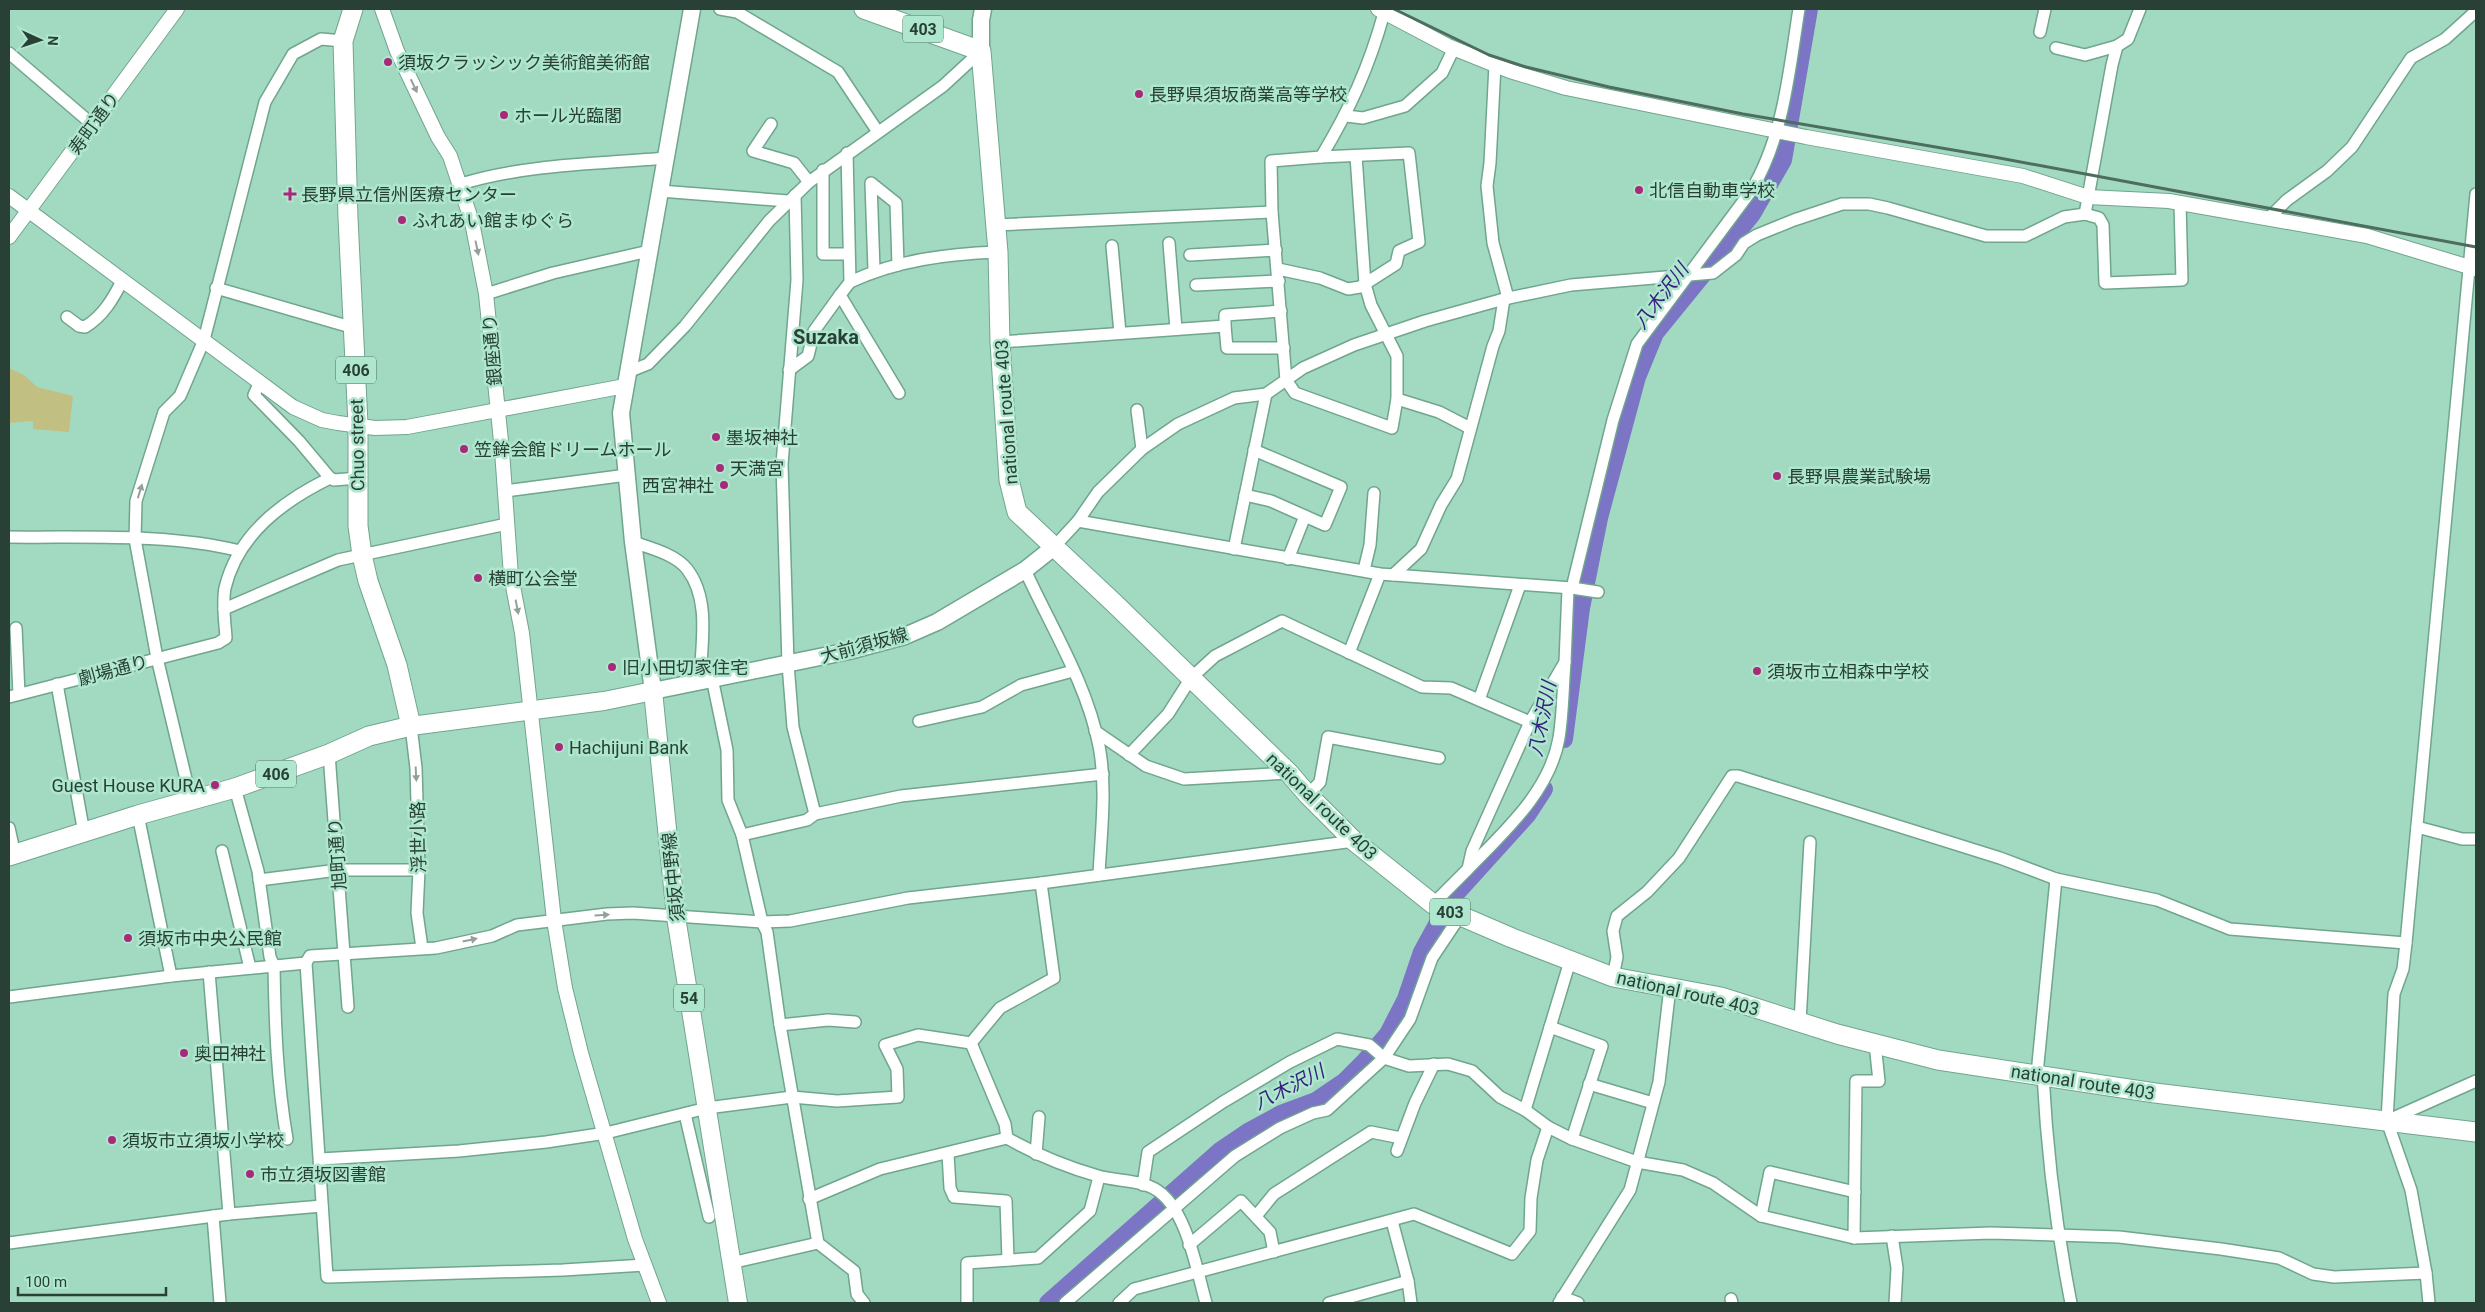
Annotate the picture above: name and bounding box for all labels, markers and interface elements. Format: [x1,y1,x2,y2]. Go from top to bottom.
north arrow [15,15,65,65]
road number: 403 [903,15,943,42]
text: N [45,35,61,46]
place label: 須坂クラッシック美術館美術館 [398,52,650,73]
marker: 須坂クラッシック美術館美術館 [382,56,394,68]
one-way arrow [410,79,418,93]
place label: 長野県須坂商業高等学校 [1149,84,1347,105]
street label: 寿町通り [64,88,124,158]
marker: 長野県須坂商業高等学校 [1133,88,1145,100]
place label: ホール光臨閣 [514,105,622,126]
marker: ホール光臨閣 [498,109,510,121]
place label: 北信自動車学校 [1649,180,1775,201]
place label: 長野県立信州医療センター [301,184,517,205]
marker: 北信自動車学校 [1633,184,1645,196]
marker: 長野県立信州医療センター [283,187,297,201]
place label: ふれあい館まゆぐら [412,210,574,231]
marker: ふれあい館まゆぐら [396,214,408,226]
one-way arrow [474,241,482,257]
water label: 八木沢川 [1629,257,1694,333]
street label: 銀座通り [478,313,506,387]
district label: Suzaka [793,325,859,349]
street label: national route 403 [990,339,1022,485]
road number: 406 [336,356,376,384]
street label: Chuo street [346,399,368,491]
place label: 墨坂神社 [726,427,798,448]
marker: 墨坂神社 [710,431,722,443]
place label: 笠鉾会館ドリームホール [474,439,671,460]
marker: 笠鉾会館ドリームホール [458,443,470,455]
place label: 天満宮 [730,458,784,479]
marker: 天満宮 [714,462,726,474]
place label: 長野県農業試験場 [1787,466,1931,487]
marker: 長野県農業試験場 [1771,470,1783,482]
place label: 西宮神社 [642,475,714,496]
marker: 西宮神社 [718,479,730,491]
one-way arrow [136,483,144,498]
place label: 横町公会堂 [488,568,578,589]
marker: 横町公会堂 [472,572,484,584]
one-way arrow [513,600,521,615]
street label: 大前須坂線 [818,623,910,667]
street label: 劇場通り [76,651,150,689]
place label: 旧小田切家住宅 [622,657,748,678]
marker: 旧小田切家住宅 [606,661,618,673]
place label: 須坂市立相森中学校 [1767,661,1929,682]
marker: 須坂市立相森中学校 [1751,665,1763,677]
water label: 八木沢川 [1523,678,1561,759]
place label: Hachijuni Bank [569,737,689,758]
marker: Hachijuni Bank [553,741,565,753]
street label: national route 403 [1262,748,1382,864]
road number: 406 [256,761,296,788]
one-way arrow [412,767,420,783]
place label: Guest House KURA [51,775,205,796]
marker: Guest House KURA [209,779,221,791]
street label: 浮世小路 [407,801,429,873]
street label: 旭町通り [324,817,350,891]
street label: 須坂中野線 [658,831,688,923]
road number: 403 [1430,899,1470,926]
one-way arrow [595,910,611,918]
place label: 須坂市中央公民館 [138,928,282,949]
marker: 須坂市中央公民館 [122,932,134,944]
one-way arrow [462,936,478,944]
street label: national route 403 [1615,966,1761,1020]
road number: 54 [674,984,704,1011]
place label: 奥田神社 [194,1043,266,1064]
marker: 奥田神社 [178,1047,190,1059]
water label: 八木沢川 [1250,1059,1330,1115]
street label: national route 403 [2010,1060,2156,1104]
place label: 須坂市立須坂小学校 [122,1130,284,1151]
marker: 須坂市立須坂小学校 [106,1134,118,1146]
place label: 市立須坂図書館 [260,1164,386,1185]
marker: 市立須坂図書館 [244,1168,256,1180]
scale bar [18,1264,165,1296]
text: 100 m [25,1273,67,1291]

